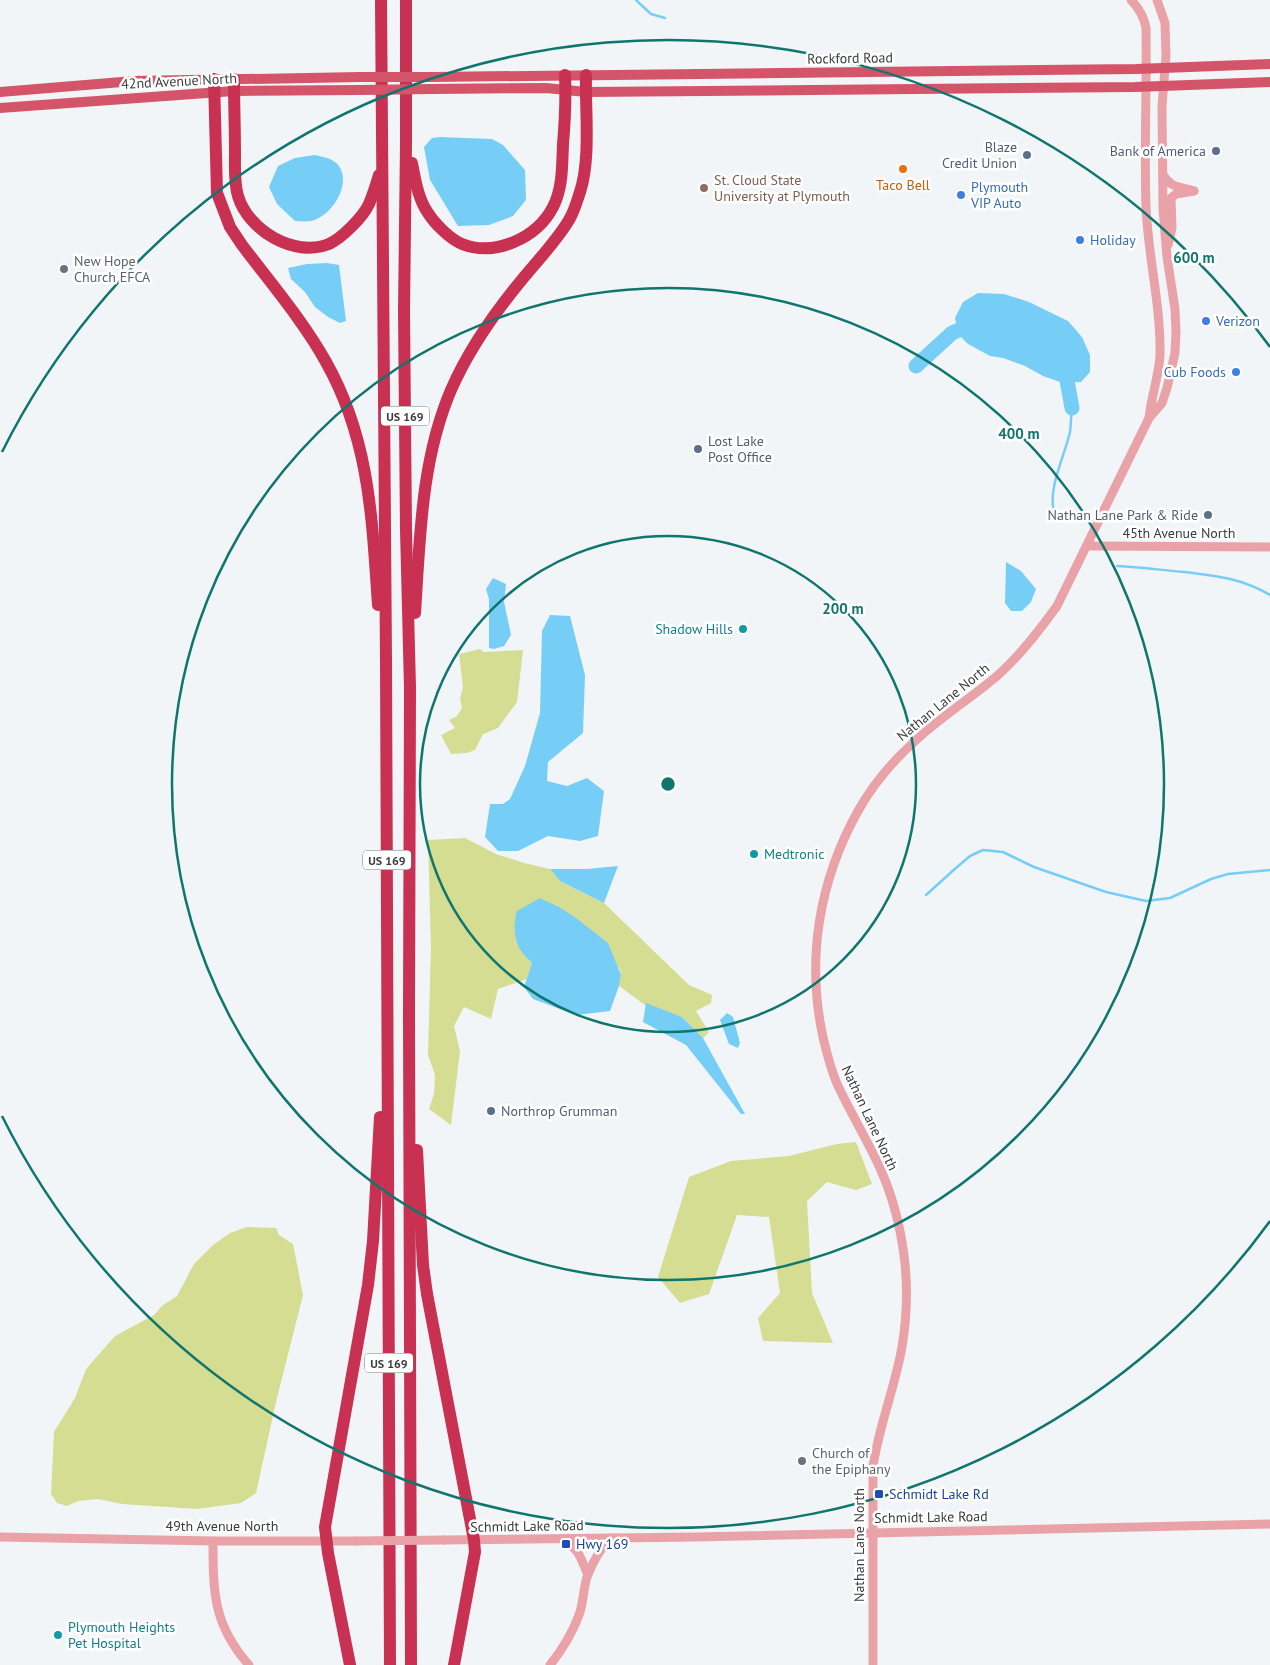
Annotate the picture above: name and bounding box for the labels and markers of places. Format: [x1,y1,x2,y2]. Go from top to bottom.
place label: Blaze Credit Union [942,138,1017,172]
place label: Bank of America [1110,142,1206,160]
marker: Bank of America [1210,145,1222,157]
marker: Blaze Credit Union [1021,149,1033,161]
marker: Taco Bell [897,163,909,175]
place label: St. Cloud State University at Plymouth [714,171,850,205]
place label: Taco Bell [876,176,930,194]
place label: Plymouth VIP Auto [970,178,1028,212]
marker: St. Cloud State University at Plymouth [698,182,710,194]
marker: Plymouth VIP Auto [955,189,967,201]
place label: Holiday [1090,231,1136,249]
marker: Holiday [1074,234,1086,246]
place label: New Hope Church EFCA [74,252,151,286]
marker: New Hope Church EFCA [58,263,70,275]
place label: Verizon [1215,312,1260,330]
marker: Verizon [1200,315,1212,327]
place label: Cub Foods [1164,363,1226,381]
marker: Cub Foods [1230,366,1242,378]
place label: Lost Lake Post Office [708,432,772,466]
marker: Lost Lake Post Office [692,443,704,455]
place label: Nathan Lane Park & Ride [1048,506,1198,524]
marker: Nathan Lane Park & Ride [1202,509,1214,521]
place label: Shadow Hills [655,620,733,638]
marker: Shadow Hills [737,623,749,635]
centre of rings [659,775,677,793]
place label: Medtronic [764,845,824,863]
marker: Medtronic [748,848,760,860]
place label: Northrop Grumman [501,1102,617,1120]
marker: Northrop Grumman [485,1105,497,1117]
place label: Church of the Epiphany [812,1444,891,1478]
marker: Church of the Epiphany [796,1455,808,1467]
place label: Schmidt Lake Rd [889,1485,989,1503]
marker: Schmidt Lake Rd [873,1488,885,1500]
place label: Hwy 169 [576,1535,628,1553]
marker: Hwy 169 [560,1538,572,1550]
place label: Plymouth Heights Pet Hospital [68,1618,175,1652]
marker: Plymouth Heights Pet Hospital [52,1629,64,1641]

